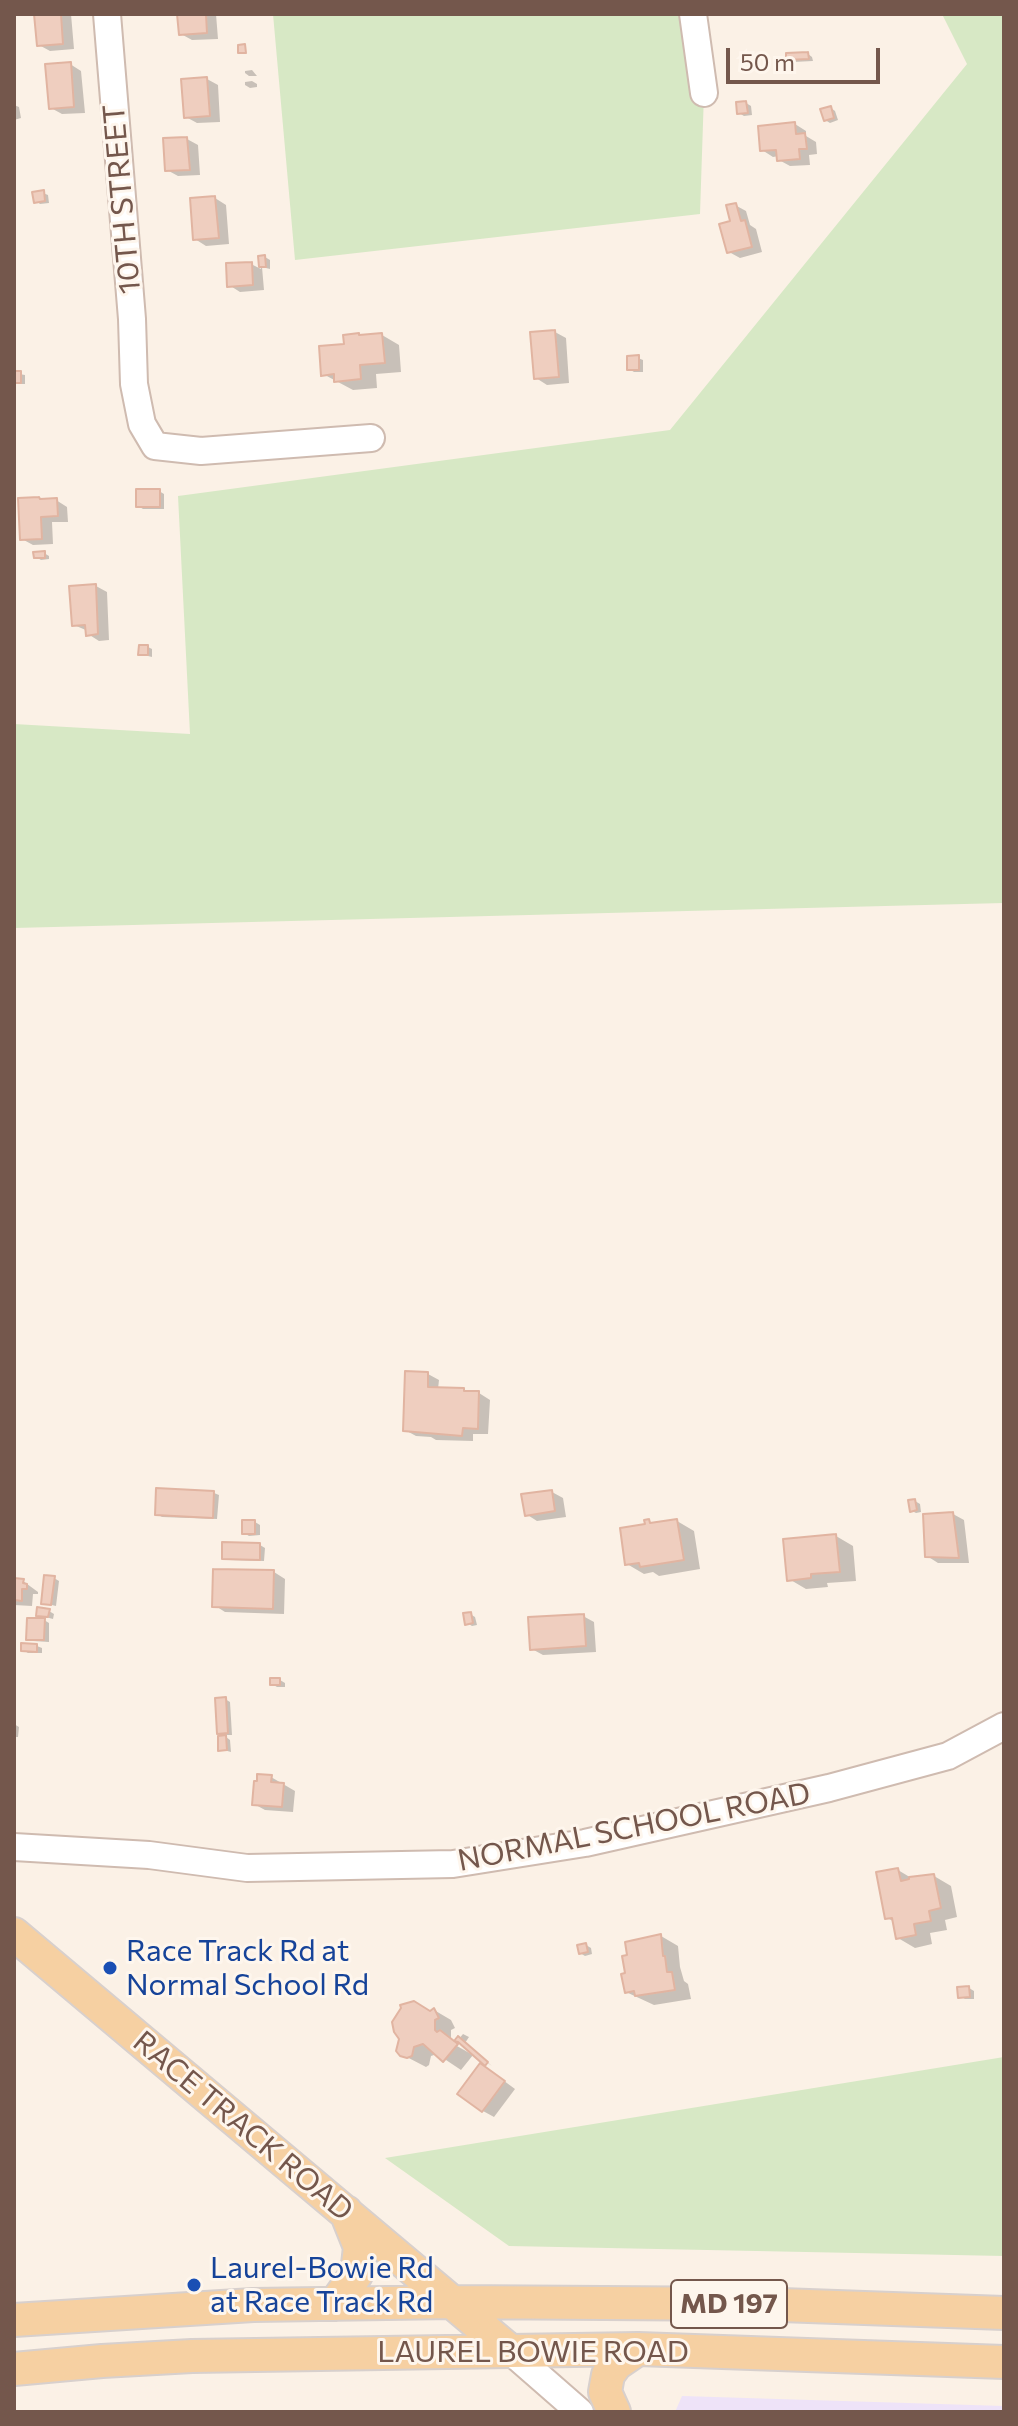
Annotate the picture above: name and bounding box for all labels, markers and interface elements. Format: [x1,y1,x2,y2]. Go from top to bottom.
scale bar [730,32,884,82]
text: 50 m [740,47,795,76]
street label: 10TH STREET [96,103,148,295]
street label: NORMAL SCHOOL ROAD [455,1775,813,1879]
place label: Race Track Rd at Normal School Rd [126,1933,369,2004]
marker: Race Track Rd at Normal School Rd [101,1959,119,1977]
street label: RACE TRACK ROAD [126,2024,360,2228]
place label: Laurel-Bowie Rd at Race Track Rd [210,2250,434,2320]
marker: Laurel-Bowie Rd at Race Track Rd [185,2276,203,2294]
road number: MD 197 [671,2280,787,2328]
street label: LAUREL BOWIE ROAD [377,2334,689,2370]

